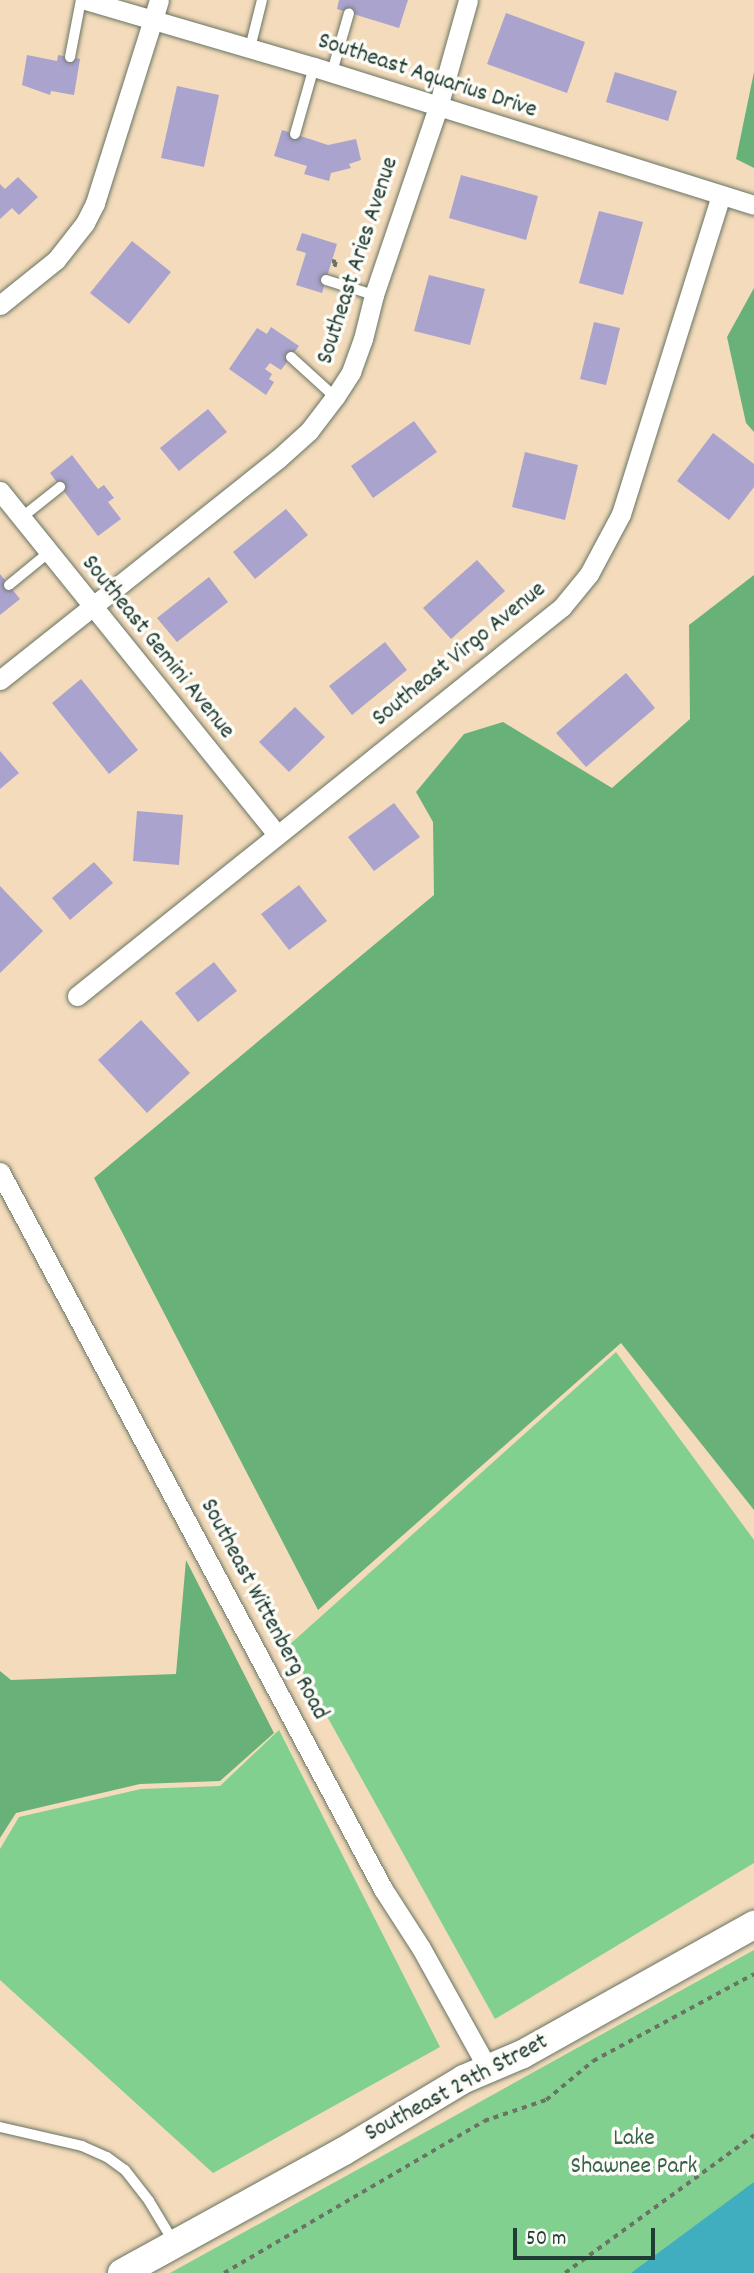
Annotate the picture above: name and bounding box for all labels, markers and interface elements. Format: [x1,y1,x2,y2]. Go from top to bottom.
street label: Southeast Aquarius Drive [314,28,540,126]
street label: Southeast Aries Avenue [312,154,406,368]
street label: Southeast Gemini Avenue [74,550,240,746]
street label: Southeast Virgo Avenue [367,576,553,734]
street label: Southeast Wittenberg Road [193,1495,333,1725]
street label: Southeast 29th Street [361,2029,553,2149]
park label: Lake Shawnee Park [571,2126,697,2182]
scale bar [516,2214,658,2258]
text: 50 m [526,2225,566,2255]

